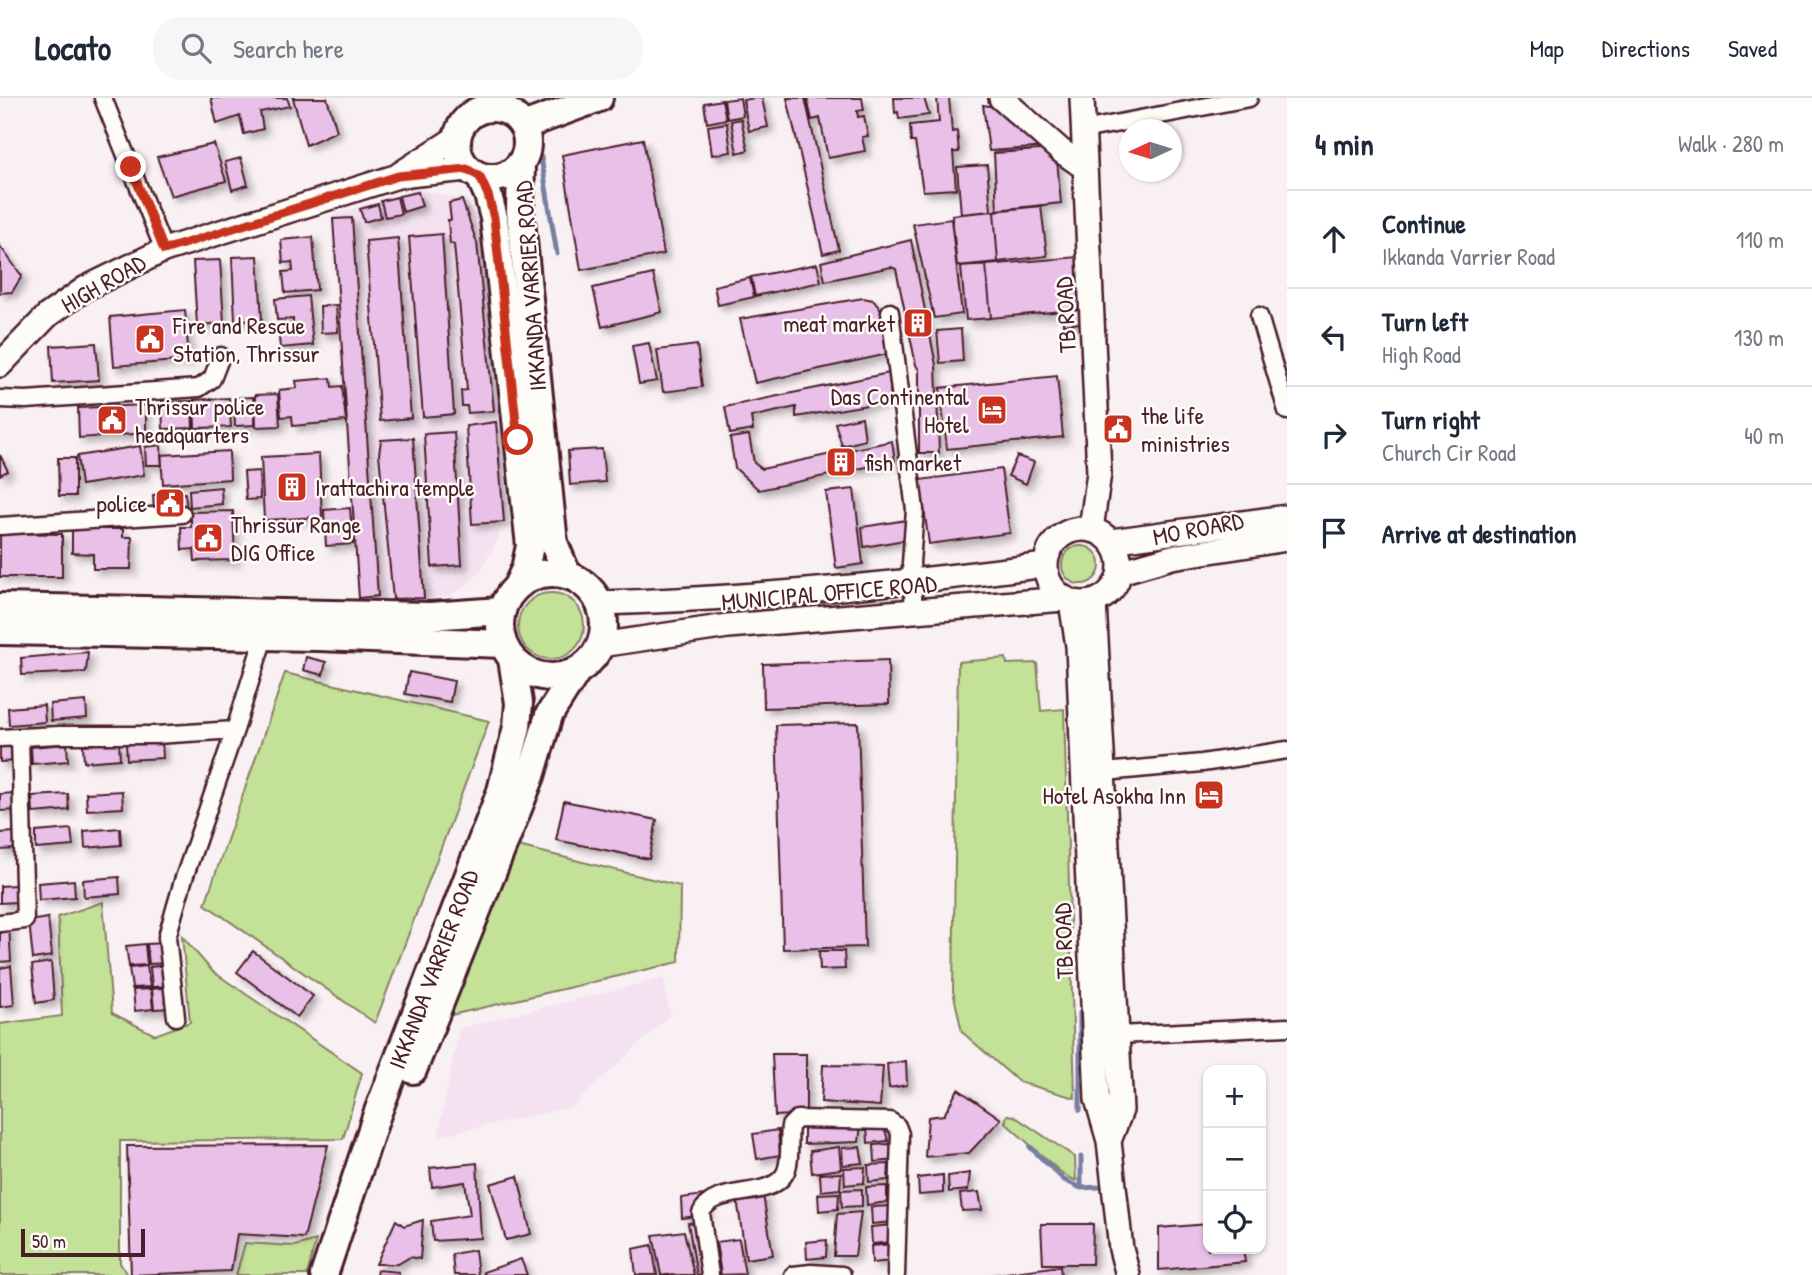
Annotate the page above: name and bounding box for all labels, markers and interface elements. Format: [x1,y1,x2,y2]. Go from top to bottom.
search box [153,17,643,80]
text: Locato [35,26,111,70]
icon: search [177,29,215,67]
text: Search here [233,31,344,66]
text: Map [1530,32,1564,64]
text: Directions [1602,32,1690,64]
text: Saved [1728,32,1777,64]
north arrow [1119,119,1182,182]
text: 4 min [1315,124,1374,164]
text: Walk · 280 m [1678,128,1784,159]
route end [115,151,146,182]
street label: IKKANDA VARRIER ROAD [507,179,553,392]
text: Continue [1382,206,1466,241]
icon: ahead [1315,220,1353,258]
text: 110 m [1736,224,1784,255]
text: Ikkanda Varrier Road [1382,241,1555,272]
street label: HIGH ROAD [55,246,152,320]
street label: TB ROAD [1047,275,1083,354]
text: Turn left [1382,304,1468,339]
building icon: meat market [901,306,935,340]
place label: meat market [783,307,896,339]
place label: Fire and Rescue Station, Thrissur [172,309,319,369]
icon: left [1315,318,1353,356]
public building icon: Fire and Rescue Station, Thrissur [133,322,167,356]
text: 130 m [1734,322,1784,353]
text: High Road [1382,339,1461,370]
place label: Das Continental Hotel [831,380,970,440]
place label: Thrissur police headquarters [135,390,265,450]
hotel icon: Das Continental Hotel [975,393,1009,427]
place label: the life ministries [1141,399,1230,459]
text: Turn right [1382,402,1480,437]
public building icon: Thrissur police headquarters [95,403,129,437]
public building icon: the life ministries [1101,412,1135,446]
icon: right [1315,416,1353,454]
text: 40 m [1744,420,1784,451]
route start [502,424,533,455]
text: Church Cir Road [1382,437,1516,468]
building icon: fish market [824,445,858,479]
place label: fish market [864,446,962,478]
building icon: Irattachira temple [275,470,309,504]
place label: Irattachira temple [315,471,475,503]
public building icon: police [153,486,187,520]
place label: police [96,487,147,519]
street label: MO ROARD [1150,503,1246,552]
place label: Thrissur Range DIG Office [231,508,362,568]
icon: arrive [1315,514,1353,552]
text: Arrive at destination [1382,516,1577,551]
public building icon: Thrissur Range DIG Office [191,521,225,555]
street label: MUNICIPAL OFFICE ROAD [720,567,939,617]
hotel icon: Hotel Asokha Inn [1192,778,1226,812]
place label: Hotel Asokha Inn [1042,779,1186,811]
street label: IKKANDA VARRIER ROAD [380,864,486,1073]
street label: TB ROAD [1046,902,1080,980]
map controls [1203,1065,1266,1254]
button: + [1203,1065,1266,1128]
button: − [1203,1128,1266,1191]
button: locate [1203,1191,1266,1254]
scale bar [21,1226,145,1258]
text: 50 m [32,1228,66,1254]

